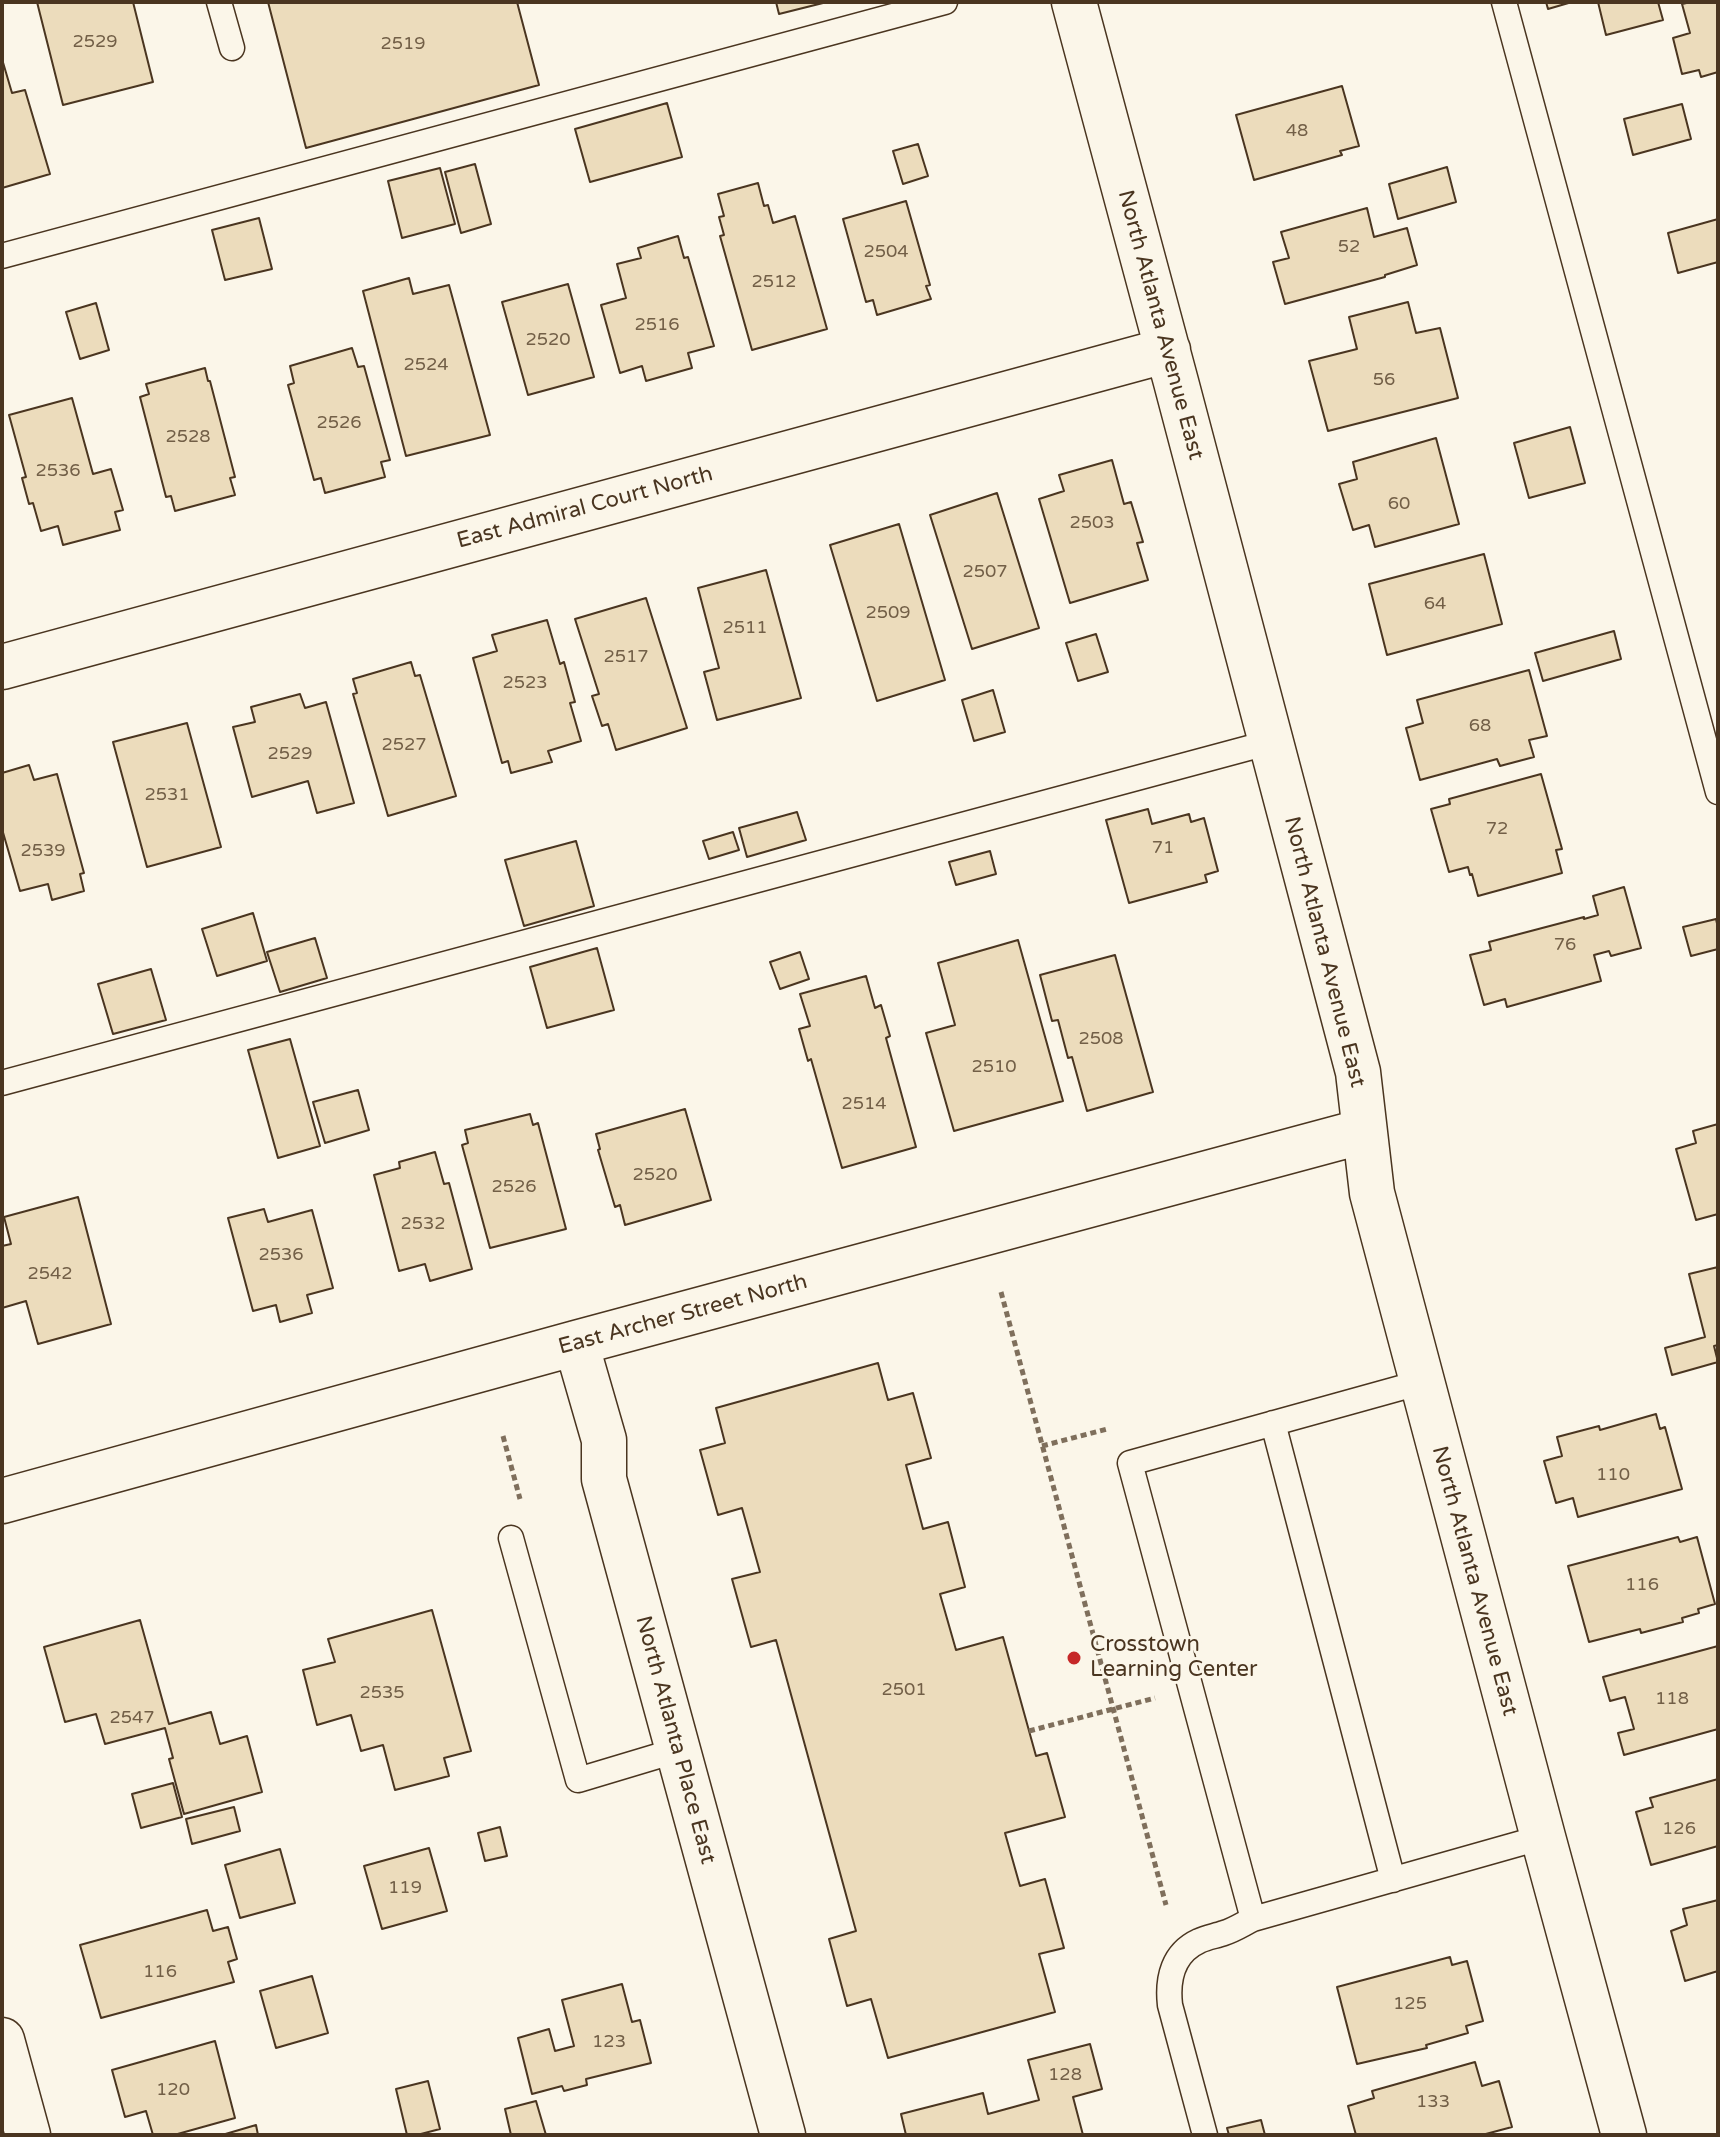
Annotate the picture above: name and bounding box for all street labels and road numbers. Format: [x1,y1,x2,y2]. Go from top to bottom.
street label: North Atlanta Avenue East [1111,187,1209,463]
street label: East Admiral Court North [454,461,716,555]
street label: North Atlanta Avenue East [1278,814,1370,1090]
street label: East Archer Street North [556,1269,810,1361]
street label: North Atlanta Avenue East [1425,1443,1523,1719]
street label: North Atlanta Place East [629,1613,721,1867]

